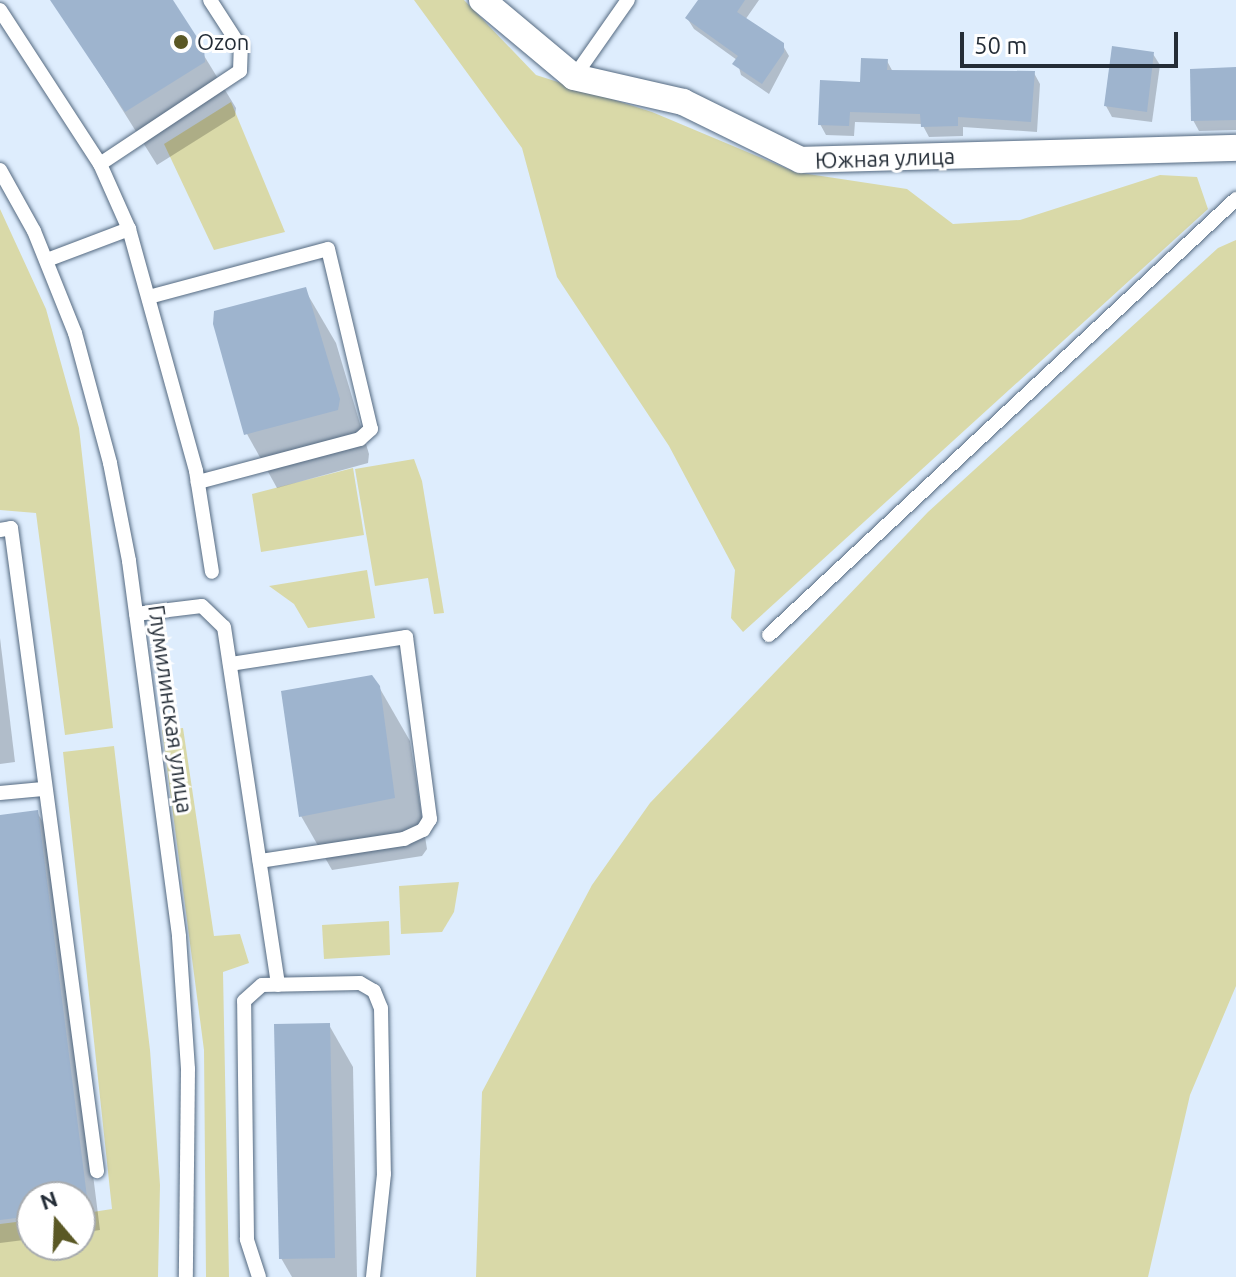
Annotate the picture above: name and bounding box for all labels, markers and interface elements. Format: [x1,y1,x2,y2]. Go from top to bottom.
scale bar [964,16,1182,66]
place label: Ozon [197,29,249,55]
text: 50 m [974,32,1027,59]
marker: Ozon [172,33,190,51]
street label: Южная улица [815,142,955,174]
street label: Глумилинская улица [143,603,199,815]
north arrow [16,1181,96,1261]
text: N [37,1185,61,1214]

